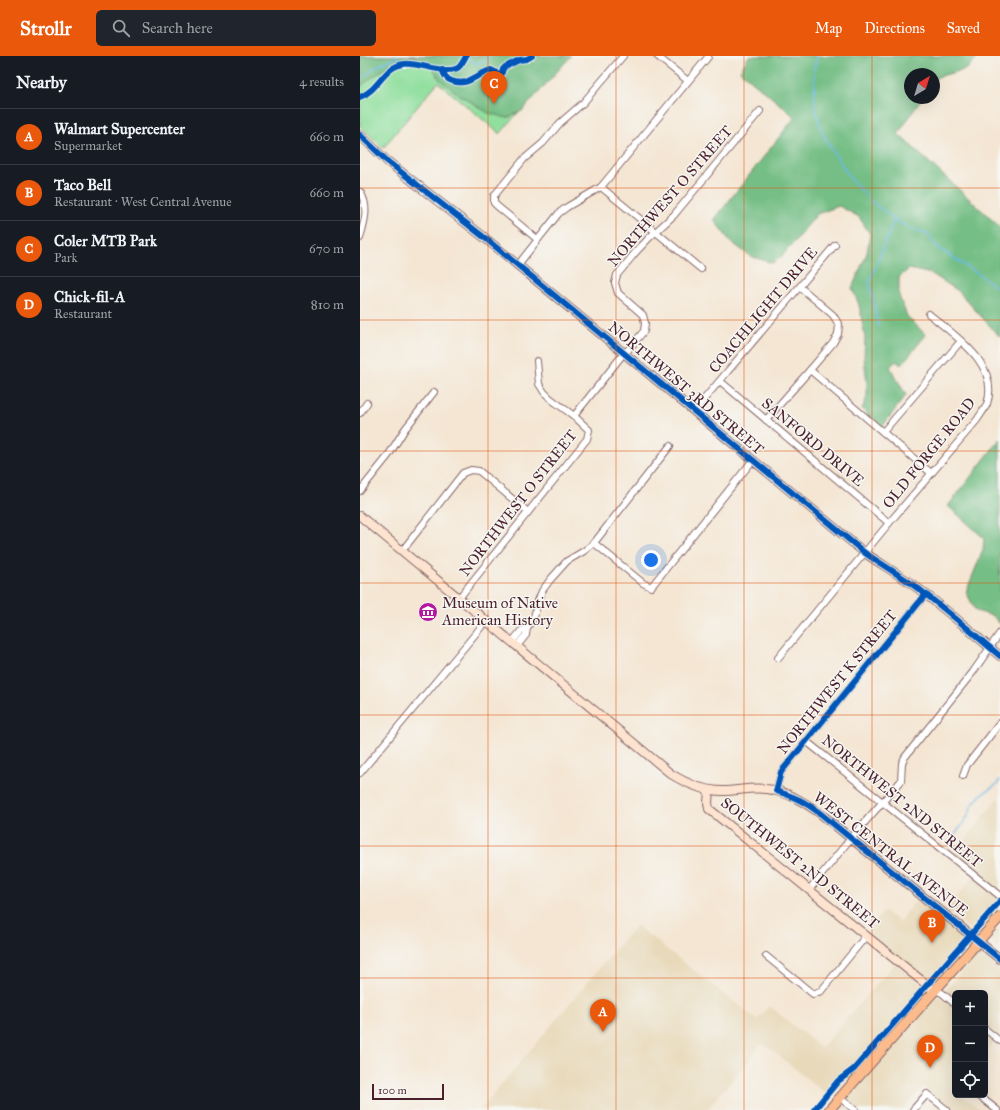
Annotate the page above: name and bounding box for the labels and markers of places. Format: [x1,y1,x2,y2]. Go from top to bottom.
pin: C [481,71,507,104]
place label: Museum of Native American History [441,594,558,629]
museum icon: Museum of Native American History [417,601,439,623]
pin: B [919,910,945,943]
pin: A [590,999,616,1032]
pin: D [917,1035,943,1068]

